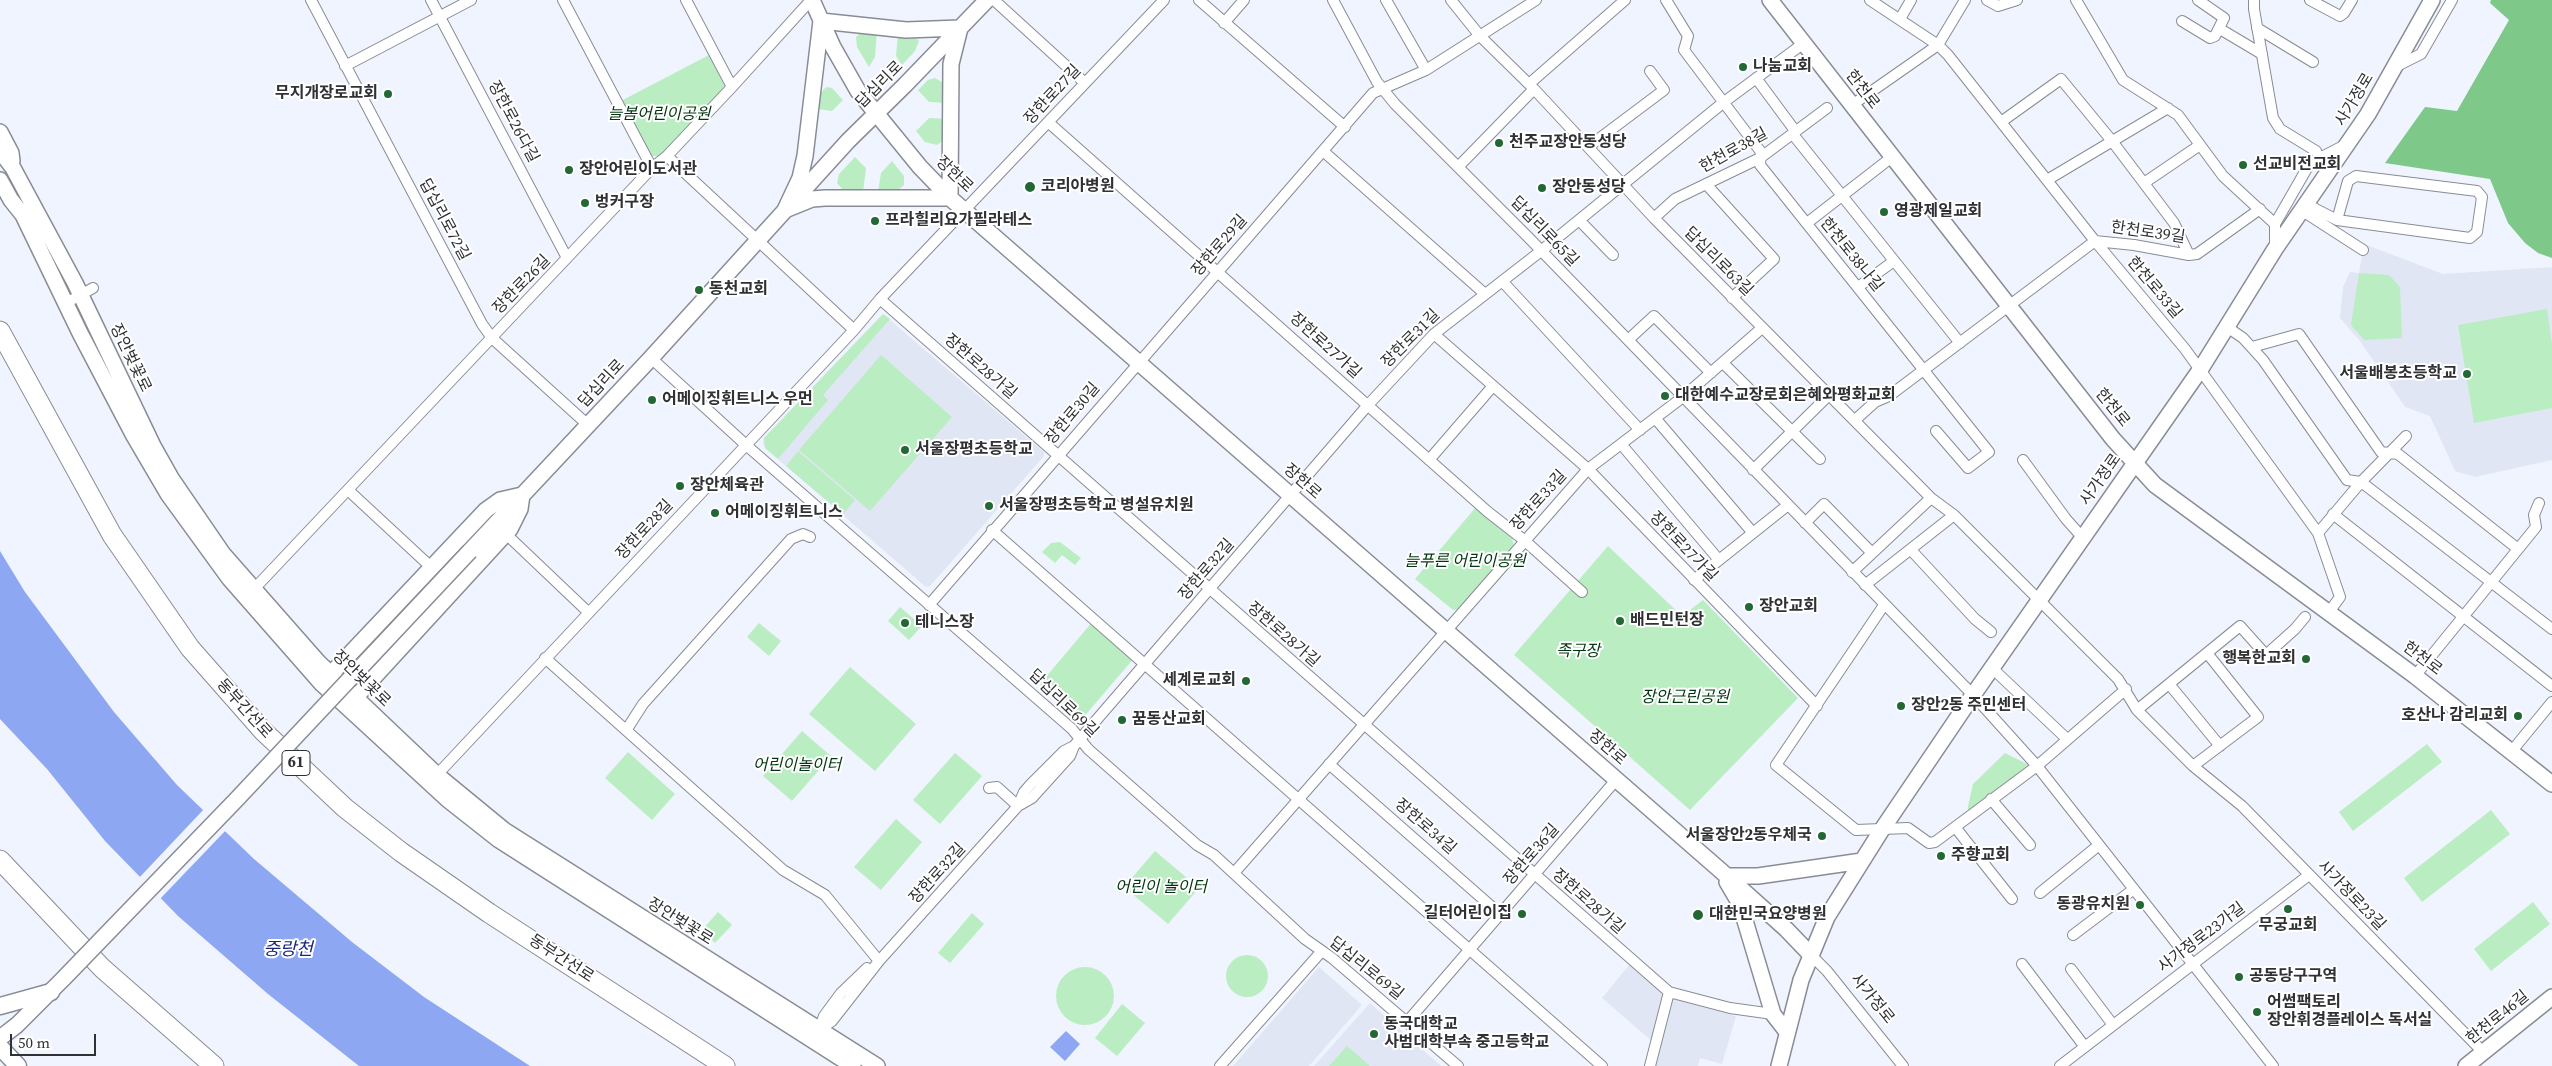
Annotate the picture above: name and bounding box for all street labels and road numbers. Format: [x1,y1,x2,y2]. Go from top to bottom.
street label: 답십리로 [852,57,908,113]
street label: 장한로27길 [1020,61,1086,129]
street label: 한천로 [1841,67,1883,113]
street label: 사가정로 [2332,70,2378,130]
street label: 장한로26다길 [483,78,543,166]
street label: 한천로38길 [1697,124,1771,178]
street label: 장한로 [931,153,977,197]
street label: 답십리로72길 [414,176,474,264]
street label: 답십리로65길 [1506,193,1582,271]
street label: 장한로29길 [1188,211,1252,281]
street label: 한천로38나길 [1815,214,1887,296]
street label: 한천로39길 [2110,218,2186,248]
street label: 답십리로63길 [1680,224,1756,300]
street label: 장한로26길 [489,251,555,319]
street label: 한천로33길 [2123,253,2185,323]
street label: 장한로31길 [1378,306,1444,372]
street label: 장한로27가길 [1285,309,1365,383]
street label: 장안벚꽃로 [105,321,155,395]
street label: 장한로28가길 [940,330,1020,404]
street label: 답십리로 [575,356,629,412]
street label: 장한로30길 [1042,379,1104,449]
street label: 한천로 [2091,385,2133,431]
street label: 사가정로 [2076,450,2126,510]
street label: 장한로 [1279,460,1325,504]
street label: 장한로33길 [1507,467,1571,535]
street label: 장한로28길 [612,496,678,564]
street label: 장한로27가길 [1645,508,1721,586]
street label: 장한로32길 [1175,535,1239,605]
street label: 장한로28가길 [1243,598,1323,672]
street label: 한천로 [2399,638,2445,680]
street label: 장안벚꽃로 [328,647,394,711]
street label: 답십리로69길 [1024,666,1102,742]
street label: 동부간선로 [212,675,276,743]
street label: 장한로 [1584,726,1630,770]
road number: 61 [282,750,310,776]
street label: 장한로34길 [1390,795,1460,859]
street label: 장한로36길 [1500,820,1564,890]
street label: 장한로32길 [906,840,970,908]
street label: 사가정로23길 [2313,857,2389,935]
street label: 장한로28가길 [1548,865,1628,939]
street label: 장안벚꽃로 [644,894,716,950]
street label: 사가정로23가길 [2155,899,2249,977]
street label: 동부간선로 [525,931,597,987]
street label: 답십리로69길 [1325,933,1407,1005]
street label: 사가정로 [1846,970,1898,1028]
street label: 한천로46길 [2463,987,2533,1049]

